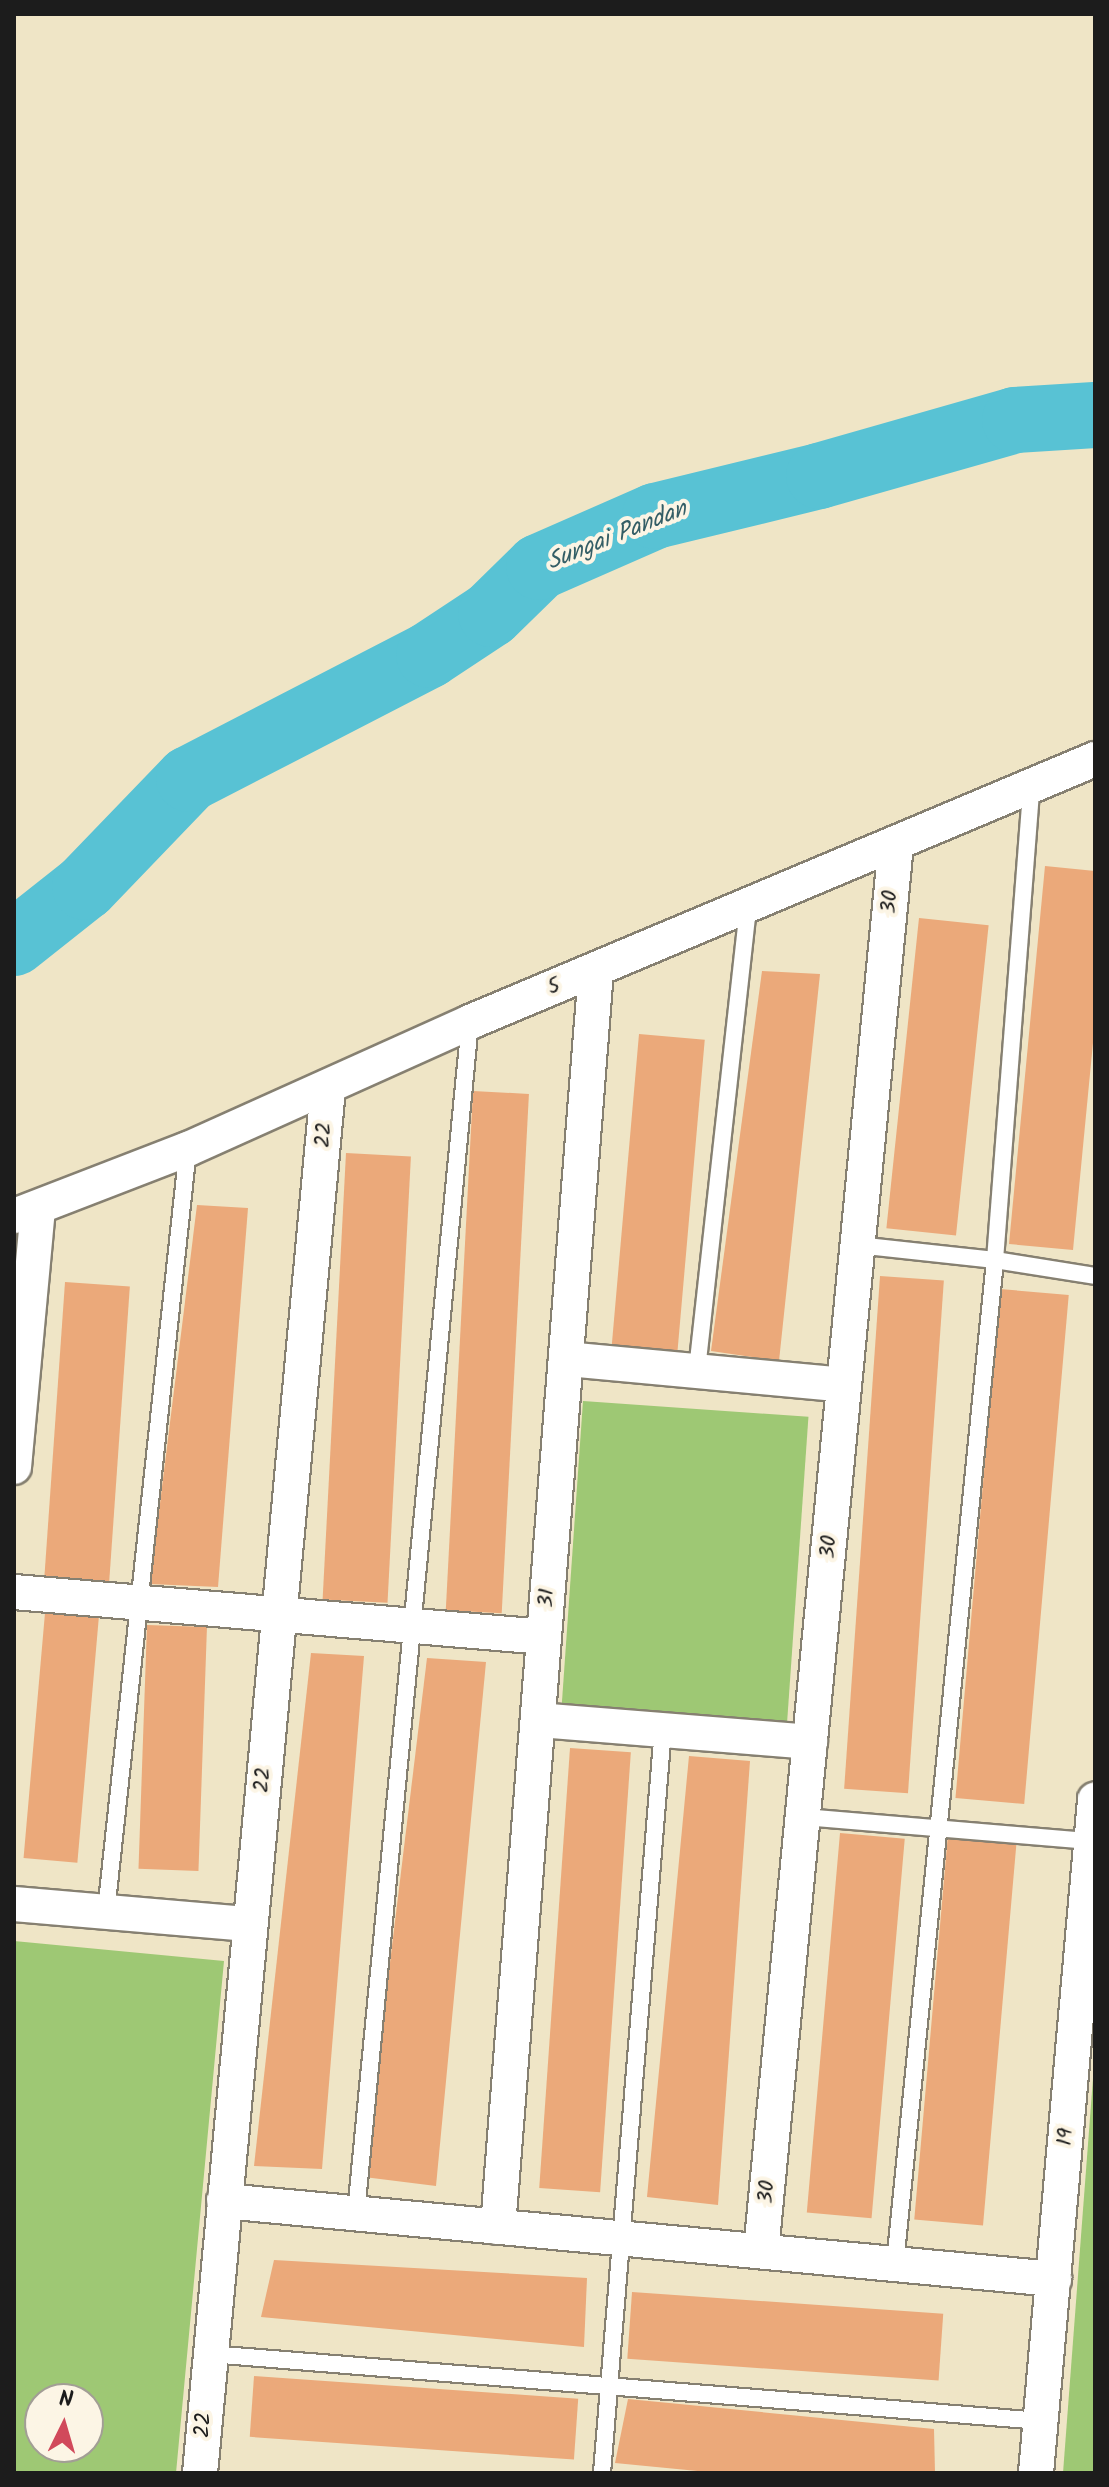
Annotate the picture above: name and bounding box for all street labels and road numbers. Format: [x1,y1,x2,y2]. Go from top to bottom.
street label: 30 [876,889,904,915]
street label: 5 [543,973,565,1001]
street label: 22 [310,1121,338,1149]
street label: 30 [815,1534,843,1560]
street label: 31 [533,1587,561,1609]
street label: 22 [249,1766,277,1794]
street label: 19 [1052,2127,1080,2147]
street label: 30 [753,2179,781,2205]
street label: 22 [190,2411,218,2439]

